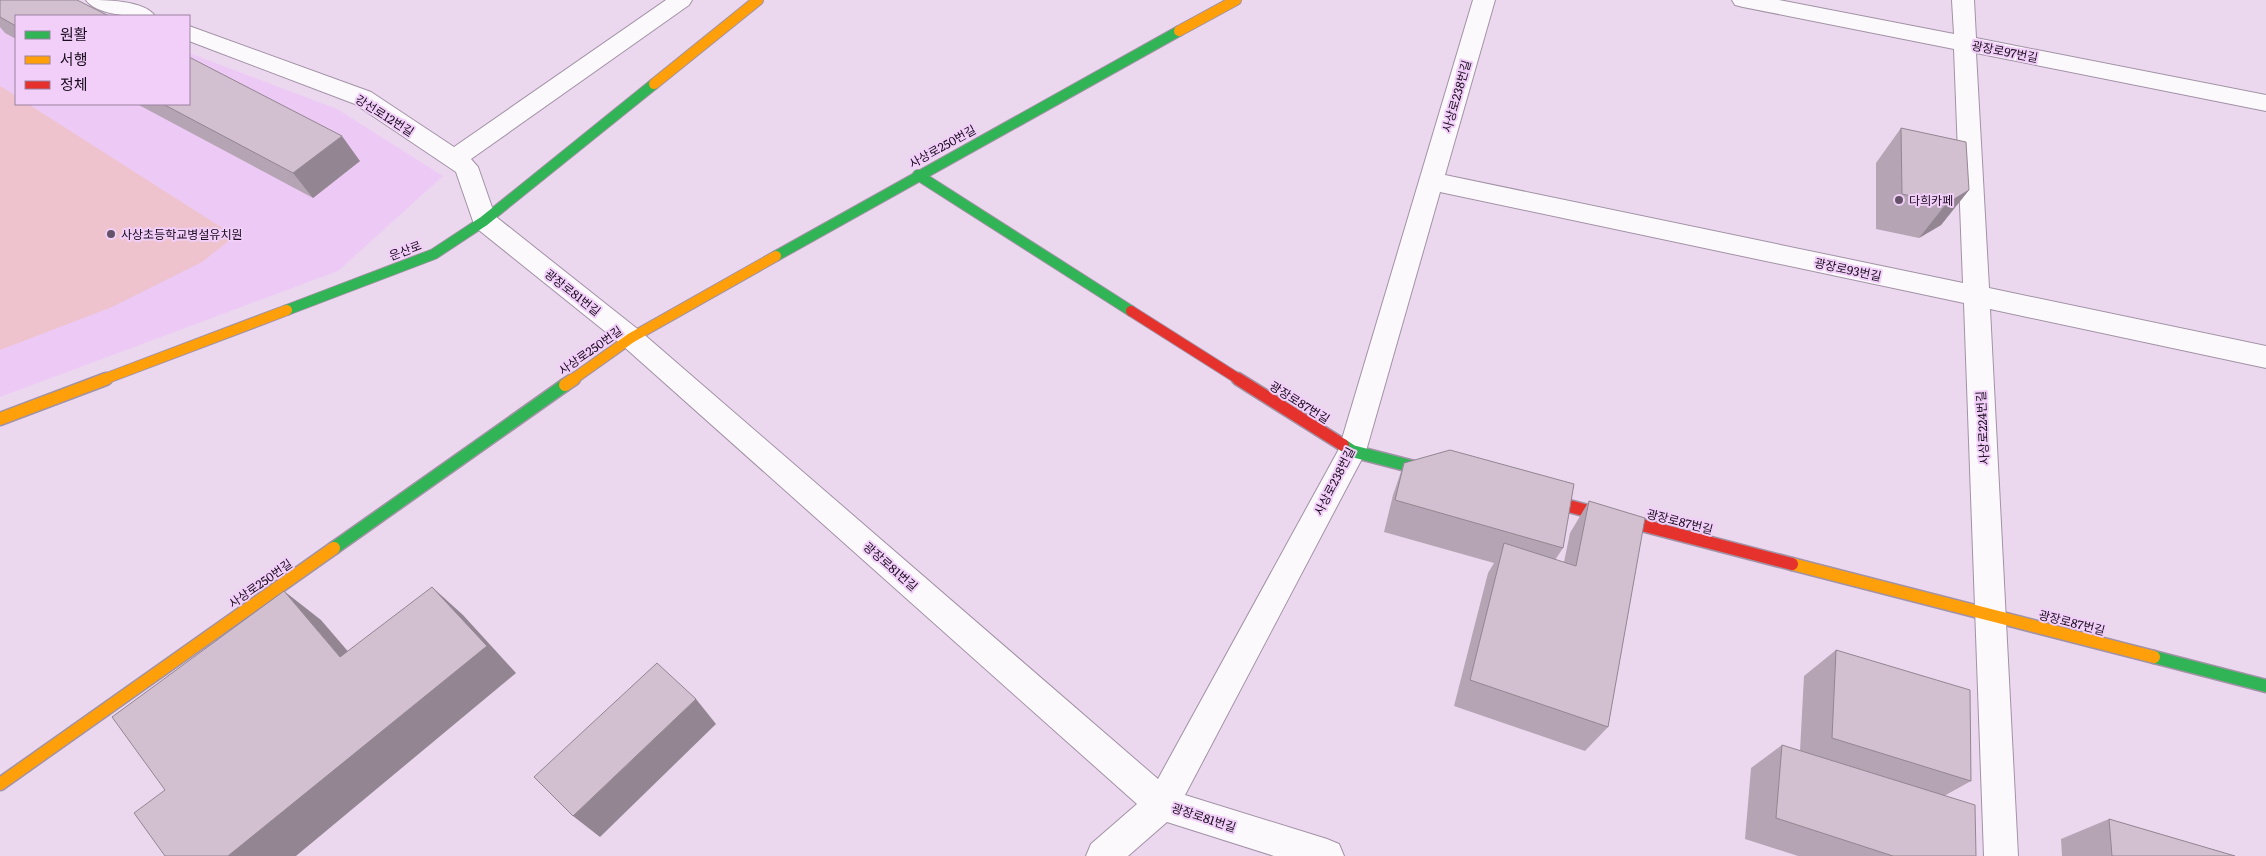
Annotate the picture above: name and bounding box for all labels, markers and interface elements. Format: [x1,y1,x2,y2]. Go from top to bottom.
legend [15,15,190,105]
text: 원활 [60,22,88,45]
street label: 광장로97번길 [1970,36,2040,66]
text: 서행 [60,47,88,70]
street label: 사상로238번길 [1437,58,1475,134]
text: 정체 [60,72,88,95]
street label: 강선로12번길 [352,90,418,140]
street label: 사상로250번길 [905,120,979,172]
place label: 다희카페 [1909,191,1953,209]
marker: 다희카페 [1893,194,1905,206]
place label: 사상초등학교병설유치원 [121,225,242,243]
marker: 사상초등학교병설유치원 [105,228,117,240]
street label: 운산로 [386,236,424,264]
street label: 광장로93번길 [1813,253,1883,285]
street label: 광장로81번길 [541,264,605,320]
street label: 사상로250번길 [554,321,626,379]
street label: 광장로87번길 [1266,376,1334,428]
street label: 사상로224번길 [1971,391,1993,465]
street label: 사상로238번길 [1309,444,1359,518]
street label: 광장로87번길 [1645,504,1715,538]
street label: 광장로81번길 [860,537,922,595]
street label: 사상로250번길 [224,554,296,612]
street label: 광장로87번길 [2037,605,2107,639]
street label: 광장로81번길 [1169,798,1239,836]

